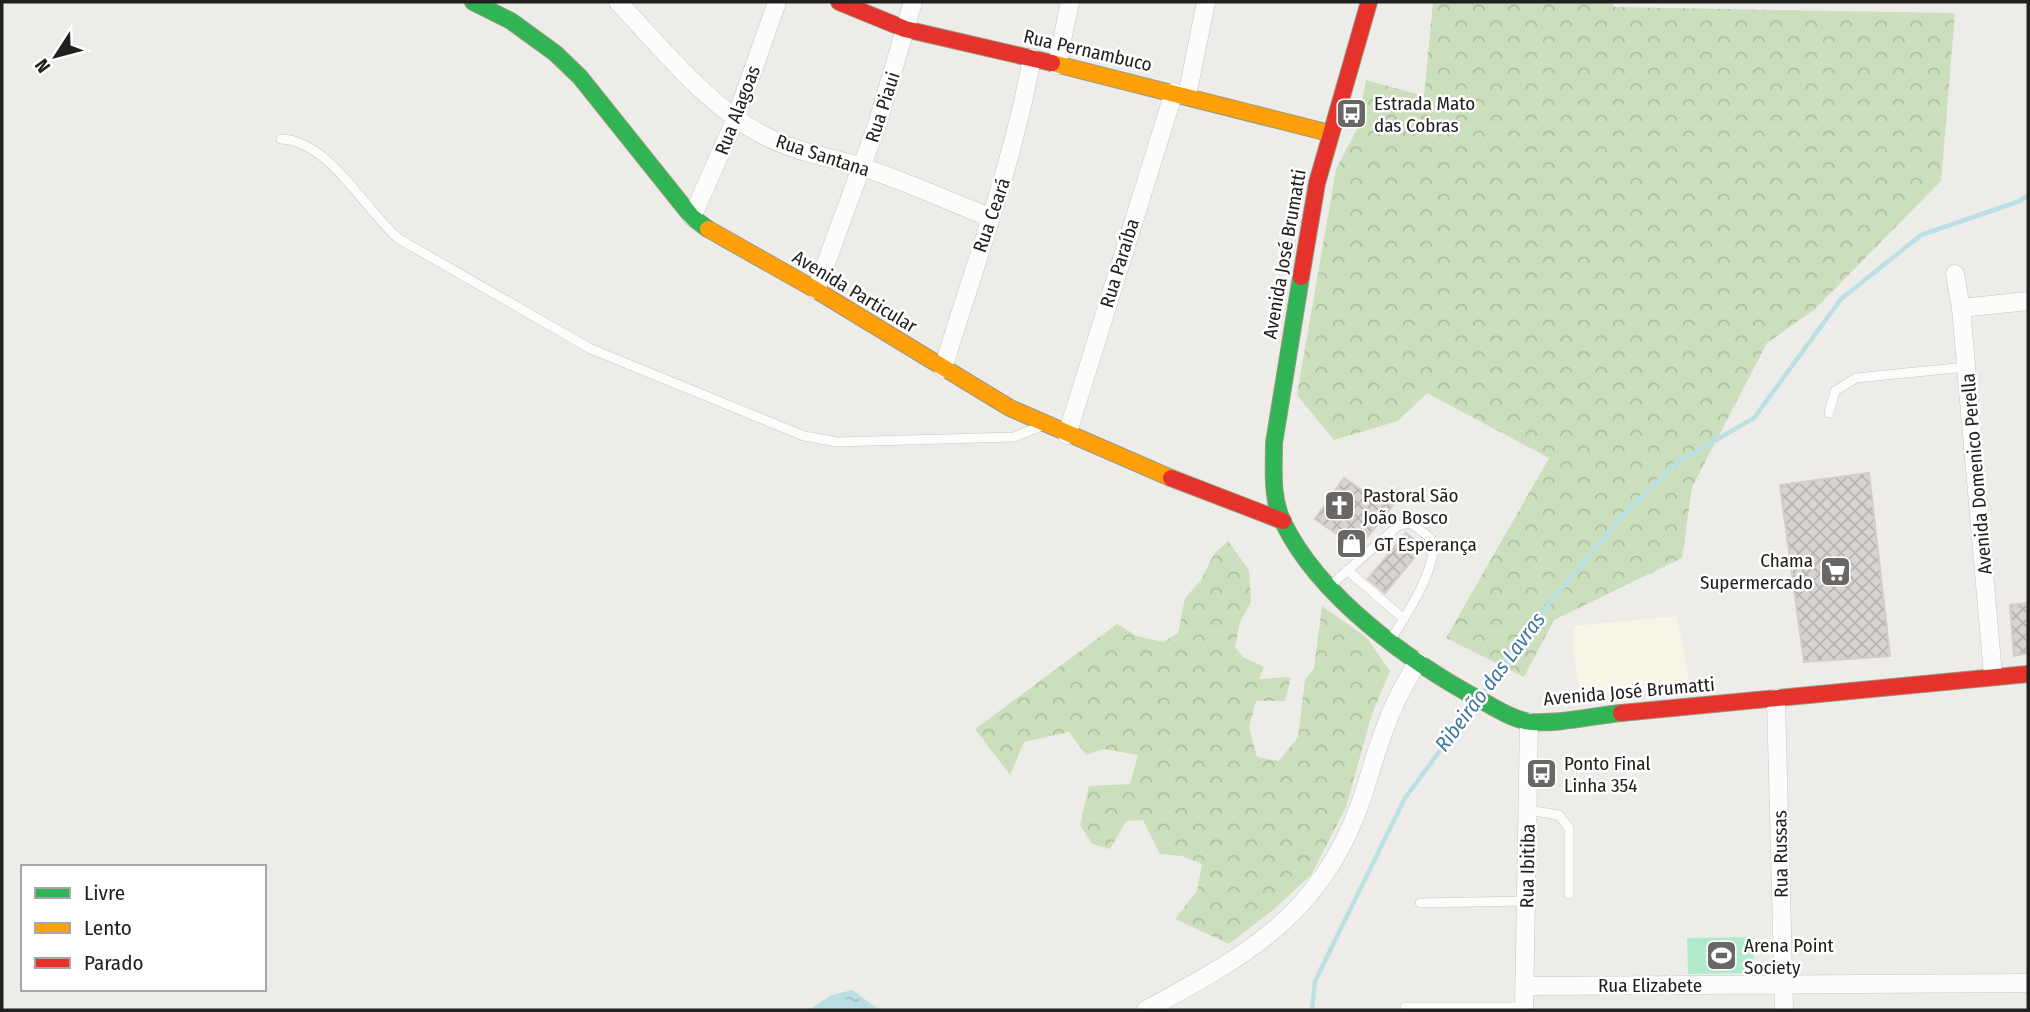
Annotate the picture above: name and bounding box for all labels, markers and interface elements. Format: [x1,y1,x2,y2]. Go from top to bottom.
north arrow [21,21,91,91]
street label: Rua Pernambuco [1021,25,1154,76]
text: N [30,54,55,77]
street label: Rua Alagoas [710,62,765,158]
street label: Rua Piaui [860,69,905,145]
place label: Estrada Mato das Cobras [1374,92,1475,137]
bus stop icon: Estrada Mato das Cobras [1334,97,1368,131]
street label: Rua Santana [773,129,873,181]
street label: Avenida José Brumatti [1258,168,1311,341]
street label: Rua Ceará [968,175,1015,255]
street label: Rua Paraíba [1095,216,1144,310]
street label: Avenida Particular [788,245,921,338]
street label: Avenida Domenico Perella [1956,372,1997,576]
place label: Pastoral São João Bosco [1363,484,1459,529]
church icon: Pastoral São João Bosco [1323,489,1357,523]
shop icon: GT Esperança [1334,527,1368,561]
place label: GT Esperança [1374,533,1477,556]
place label: Chama Supermercado [1700,549,1813,594]
supermarket icon: Chama Supermercado [1819,554,1853,588]
water label: Ribeirão das Lavras [1429,607,1551,757]
street label: Avenida José Brumatti [1542,673,1716,710]
place label: Ponto Final Linha 354 [1564,752,1650,797]
bus stop icon: Ponto Final Linha 354 [1524,757,1558,791]
street label: Rua Russas [1768,810,1793,898]
street label: Rua Ibitiba [1515,824,1540,908]
legend [21,865,266,991]
text: Livre [84,880,125,906]
text: Lento [84,915,132,941]
place label: Arena Point Society [1744,934,1834,979]
sports icon: Arena Point Society [1704,939,1738,973]
text: Parado [84,950,143,976]
street label: Rua Elizabete [1598,974,1702,997]

